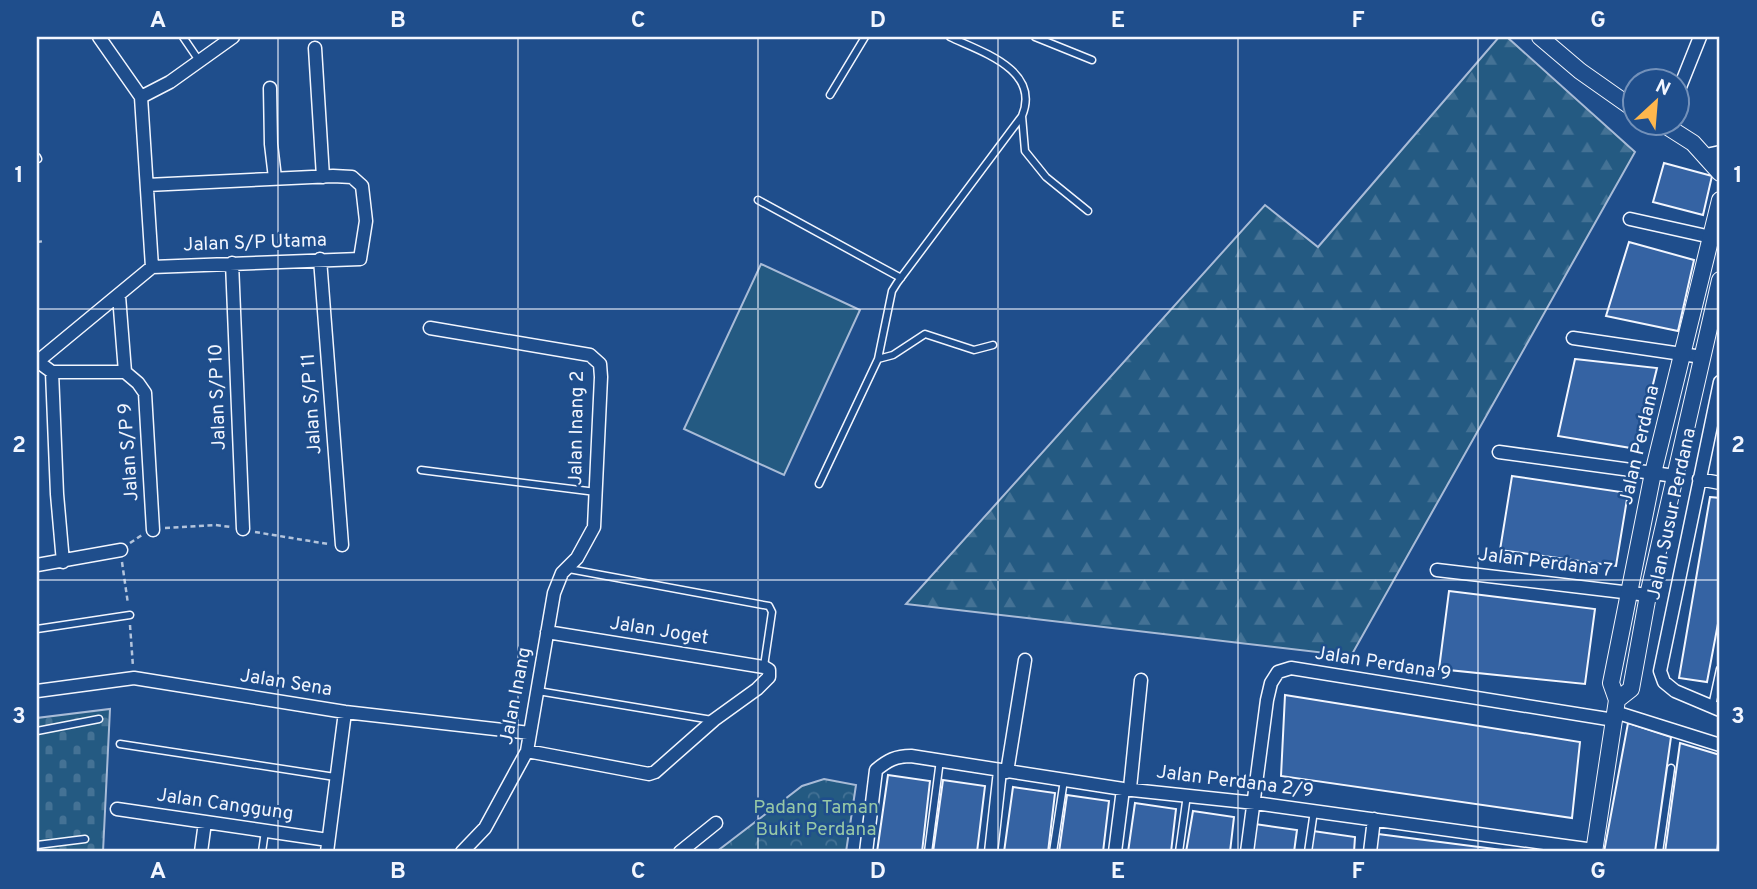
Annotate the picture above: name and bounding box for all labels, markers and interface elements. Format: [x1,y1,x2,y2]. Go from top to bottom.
text: A [150,7,166,36]
text: B [390,7,406,36]
text: C [631,7,645,36]
text: D [870,7,886,36]
text: E [1111,7,1125,36]
text: F [1351,7,1365,36]
text: G [1590,7,1606,36]
north arrow [1620,66,1690,136]
text: N [1651,75,1674,102]
text: 1 [14,162,24,191]
text: 1 [1733,162,1743,191]
street label: Jalan S/P Utama [183,228,327,258]
street label: Jalan S/P 10 [204,343,232,451]
street label: Jalan S/P 11 [296,352,328,456]
street label: Jalan Inang 2 [564,370,590,486]
street label: Jalan Perdana [1615,383,1665,507]
street label: Jalan S/P 9 [114,402,144,502]
street label: Jalan Susur Perdana [1642,426,1702,602]
text: 2 [12,432,26,461]
text: 2 [1731,432,1745,461]
street label: Jalan Perdana 7 [1476,543,1614,583]
street label: Jalan Joget [608,611,710,651]
street label: Jalan Perdana 9 [1313,641,1453,687]
street label: Jalan Inang [495,645,537,747]
street label: Jalan Sena [238,664,334,702]
text: 3 [12,703,26,732]
text: 3 [1731,703,1745,732]
street label: Jalan Perdana 2/9 [1155,760,1315,804]
street label: Jalan Canggung [155,784,295,826]
park label: Padang Taman Bukit Perdana [753,796,879,842]
text: A [150,858,166,887]
text: B [390,858,406,887]
text: C [631,858,645,887]
text: D [870,858,886,887]
text: E [1111,858,1125,887]
text: F [1351,858,1365,887]
text: G [1590,858,1606,887]

